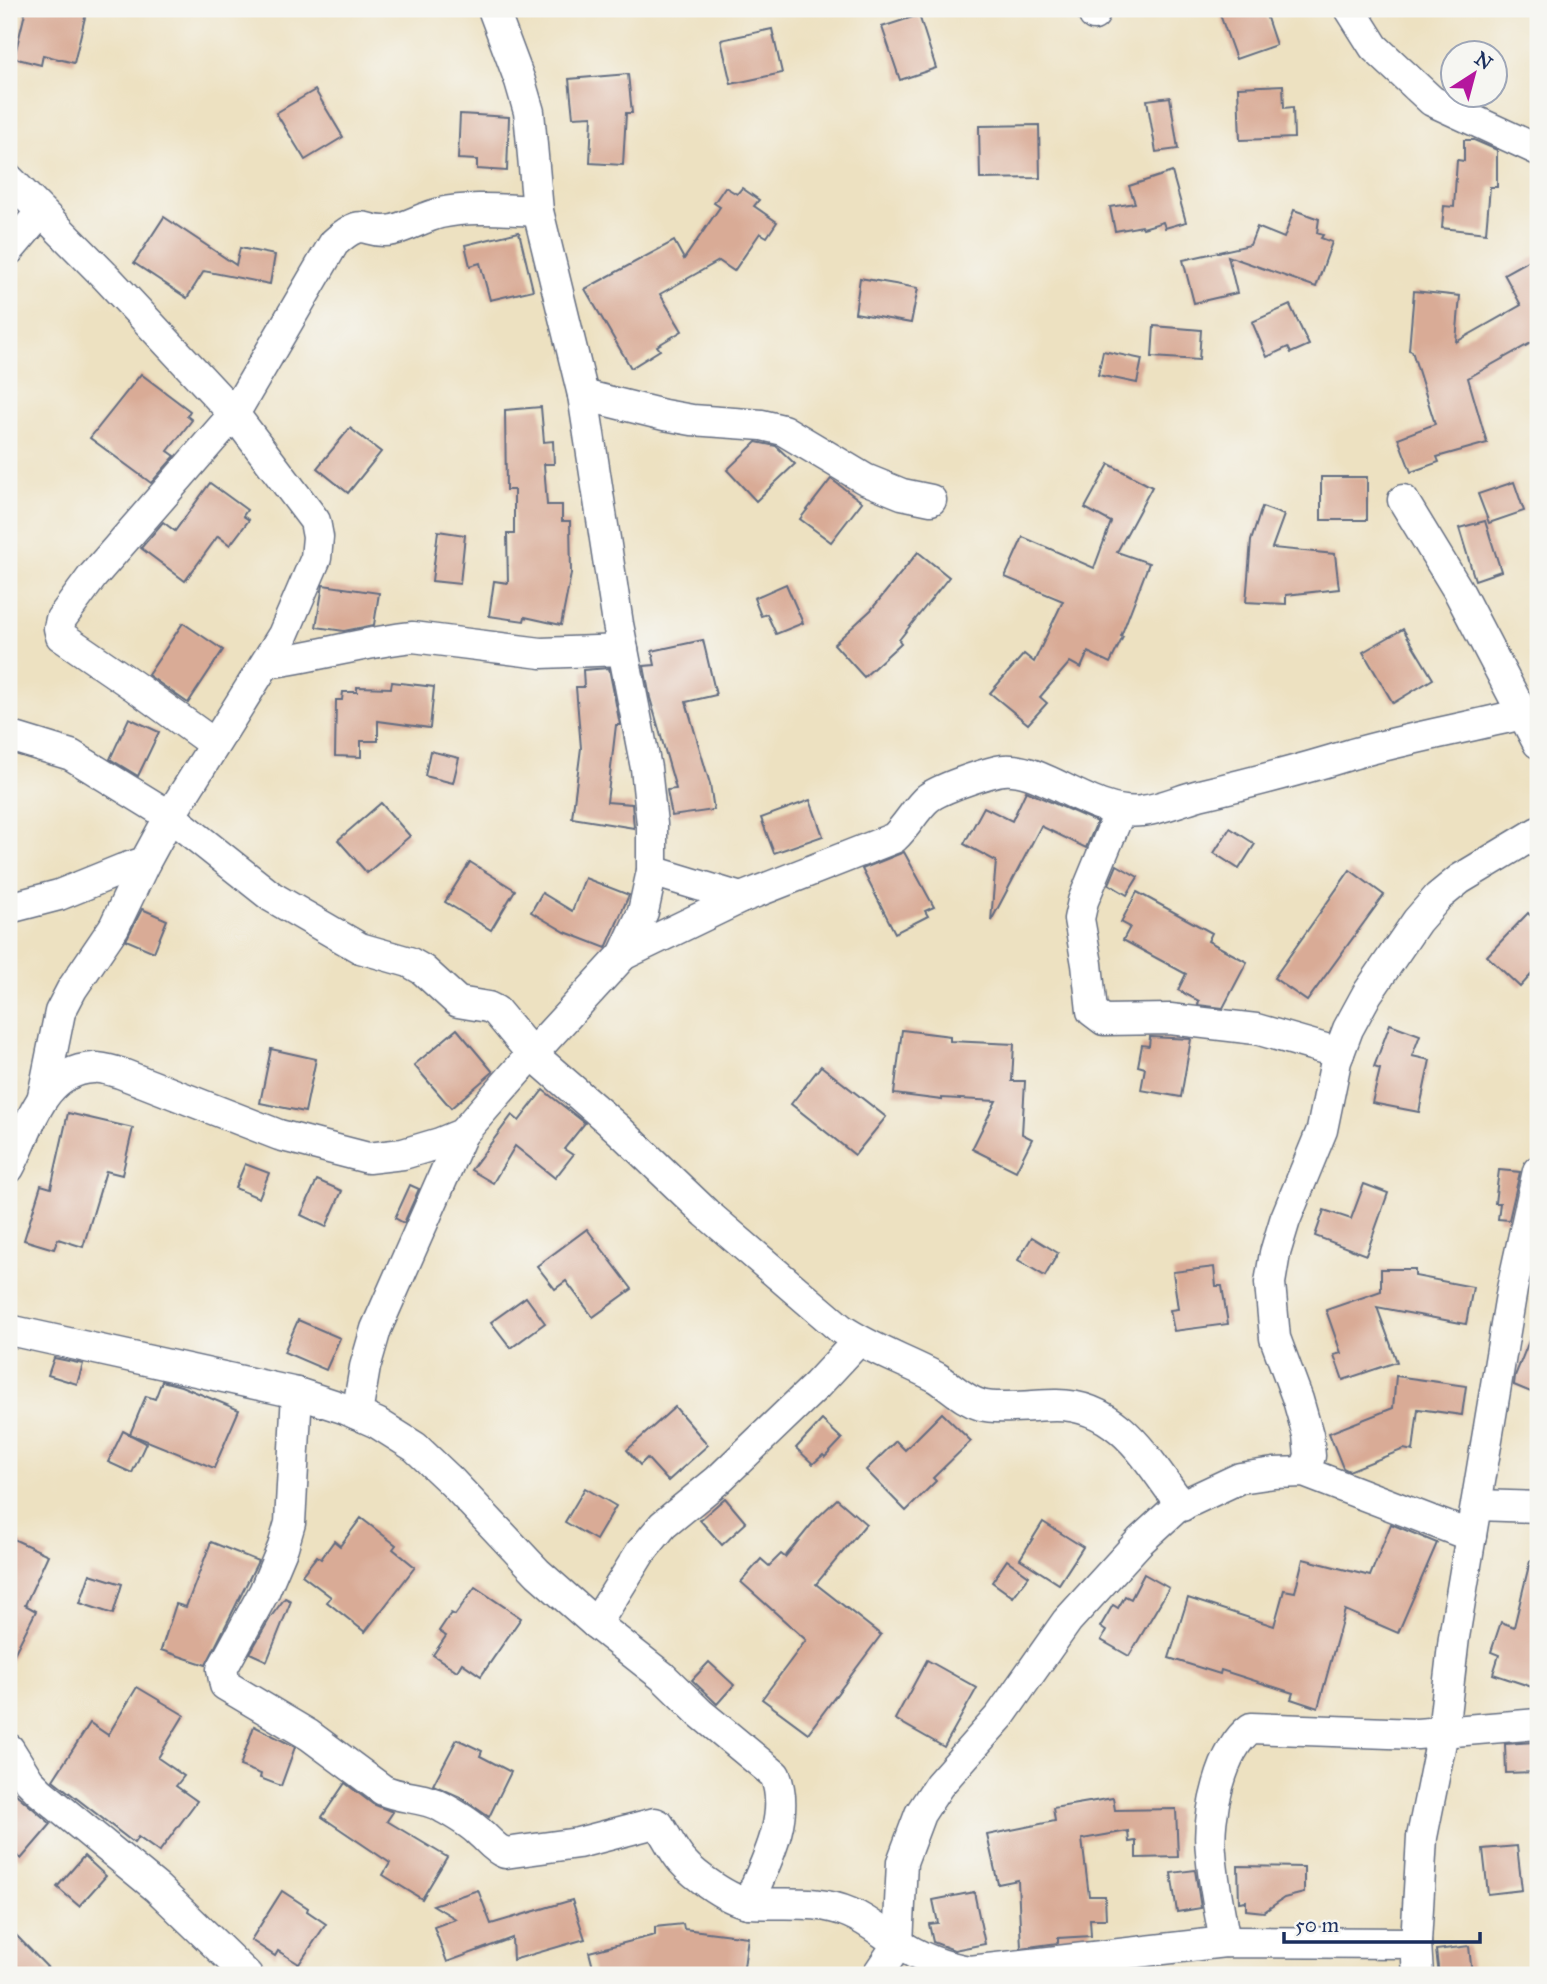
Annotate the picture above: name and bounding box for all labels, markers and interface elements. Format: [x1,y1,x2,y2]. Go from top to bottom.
north arrow [1438,38,1508,108]
text: N [1470,47,1497,75]
scale bar [1284,1900,1480,1944]
text: 50 m [1295,1912,1340,1938]

